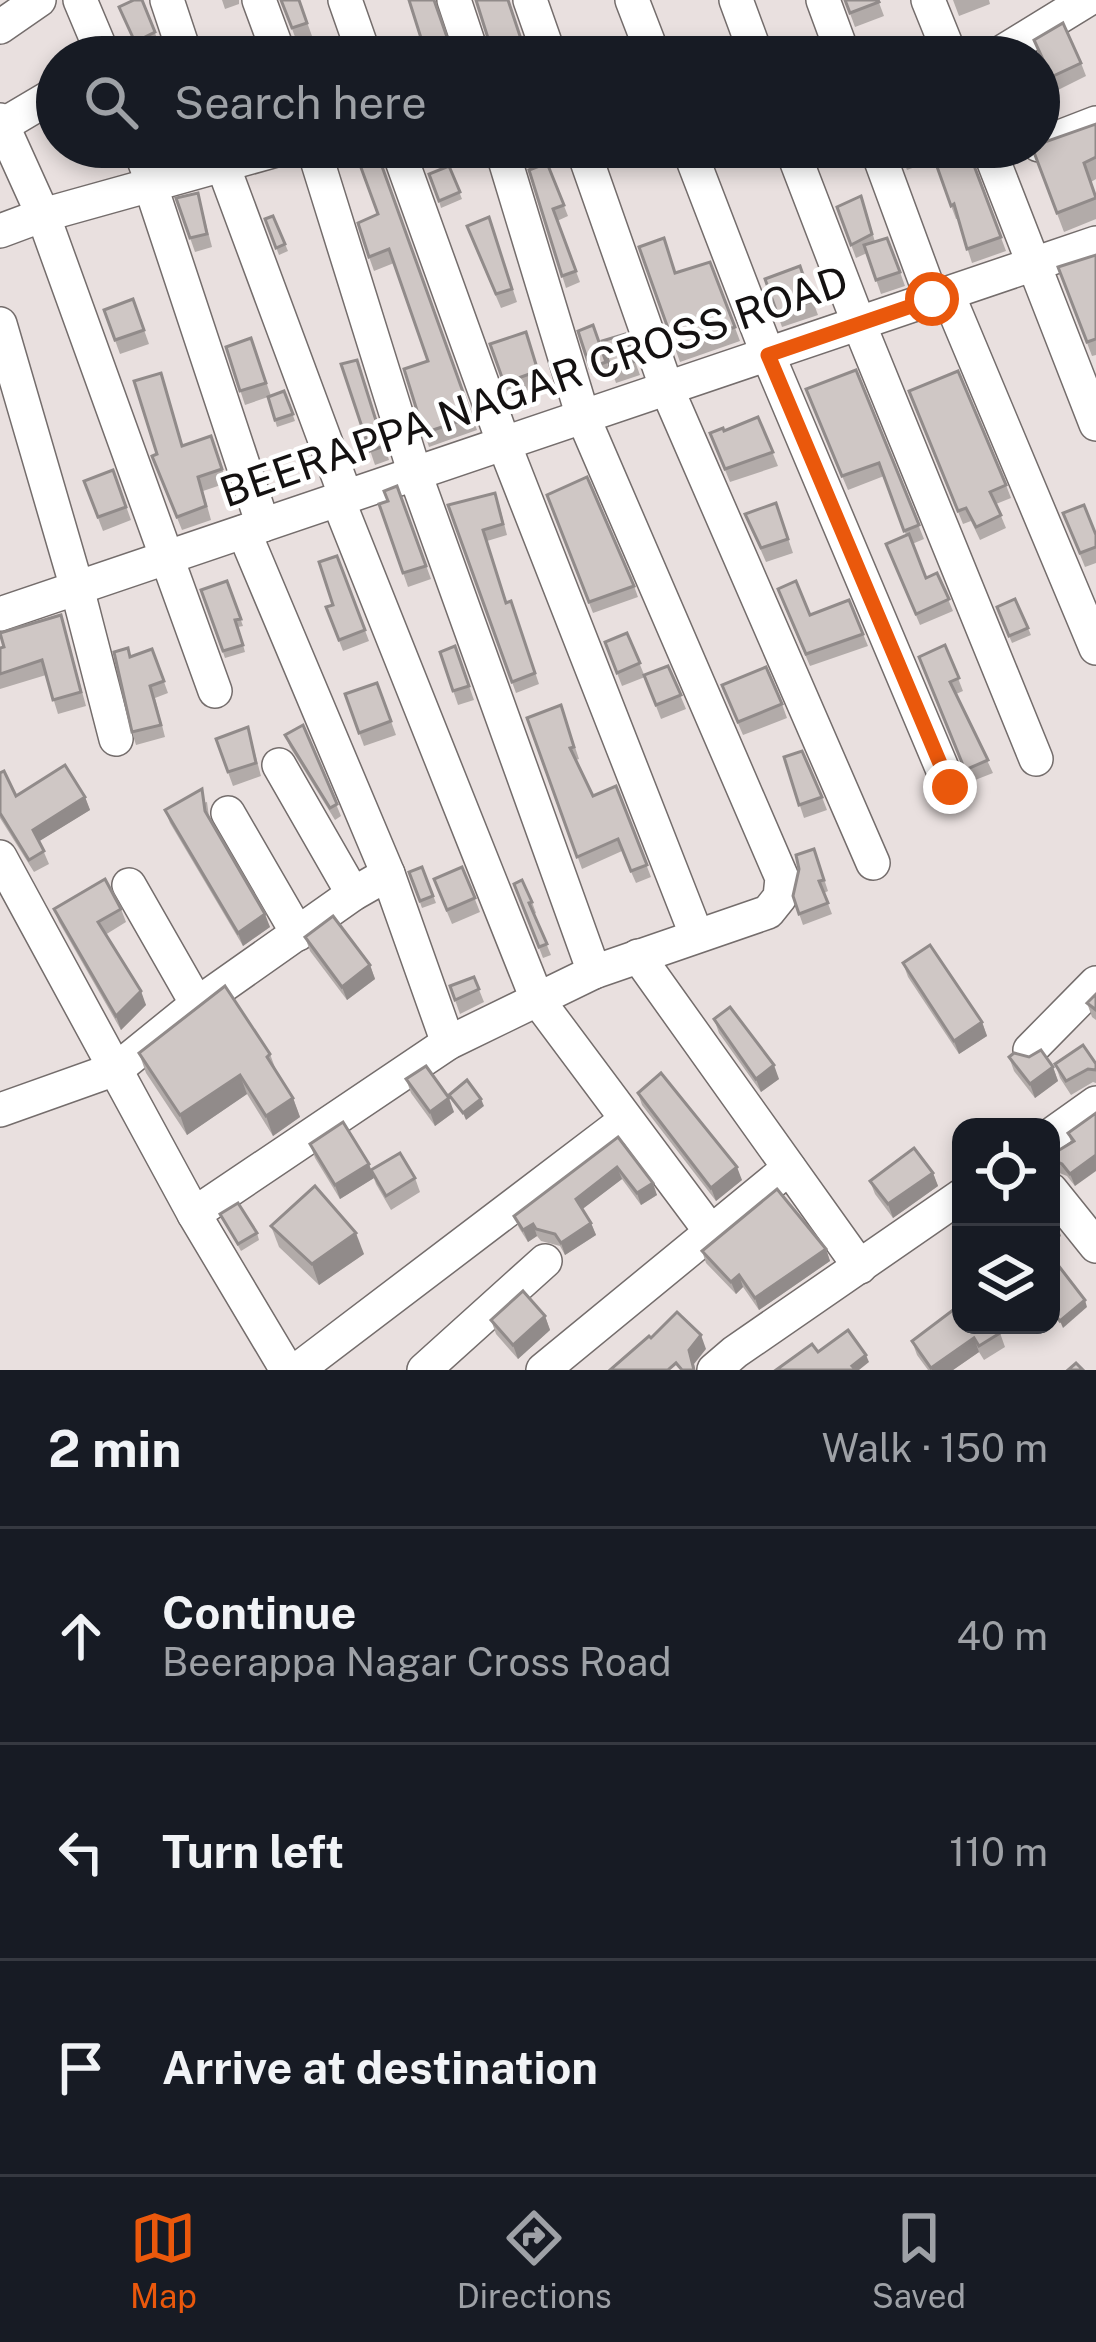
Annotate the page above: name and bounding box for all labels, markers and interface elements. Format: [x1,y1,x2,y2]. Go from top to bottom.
search box [36,36,1060,168]
icon: search [78,69,144,135]
text: Search here [174,76,427,129]
street label: BEERAPPA NAGAR CROSS ROAD [214,255,854,516]
route start [905,272,959,326]
route end [923,760,977,814]
map controls [952,1118,1060,1334]
button: locate [952,1118,1060,1226]
button: layers [952,1226,1060,1334]
text: 2 min [48,1419,182,1478]
text: Walk · 150 m [822,1425,1048,1471]
text: Continue [162,1586,356,1639]
icon: ahead [48,1603,114,1669]
text: 40 m [956,1613,1048,1659]
text: Beerappa Nagar Cross Road [162,1639,671,1685]
icon: left [48,1819,114,1885]
text: Turn left [162,1825,344,1878]
text: 110 m [949,1829,1048,1875]
icon: arrive [48,2035,114,2101]
text: Arrive at destination [162,2041,598,2094]
tab: Map [130,2205,197,2315]
tab: Directions [457,2205,612,2315]
tab: Saved [872,2205,966,2315]

